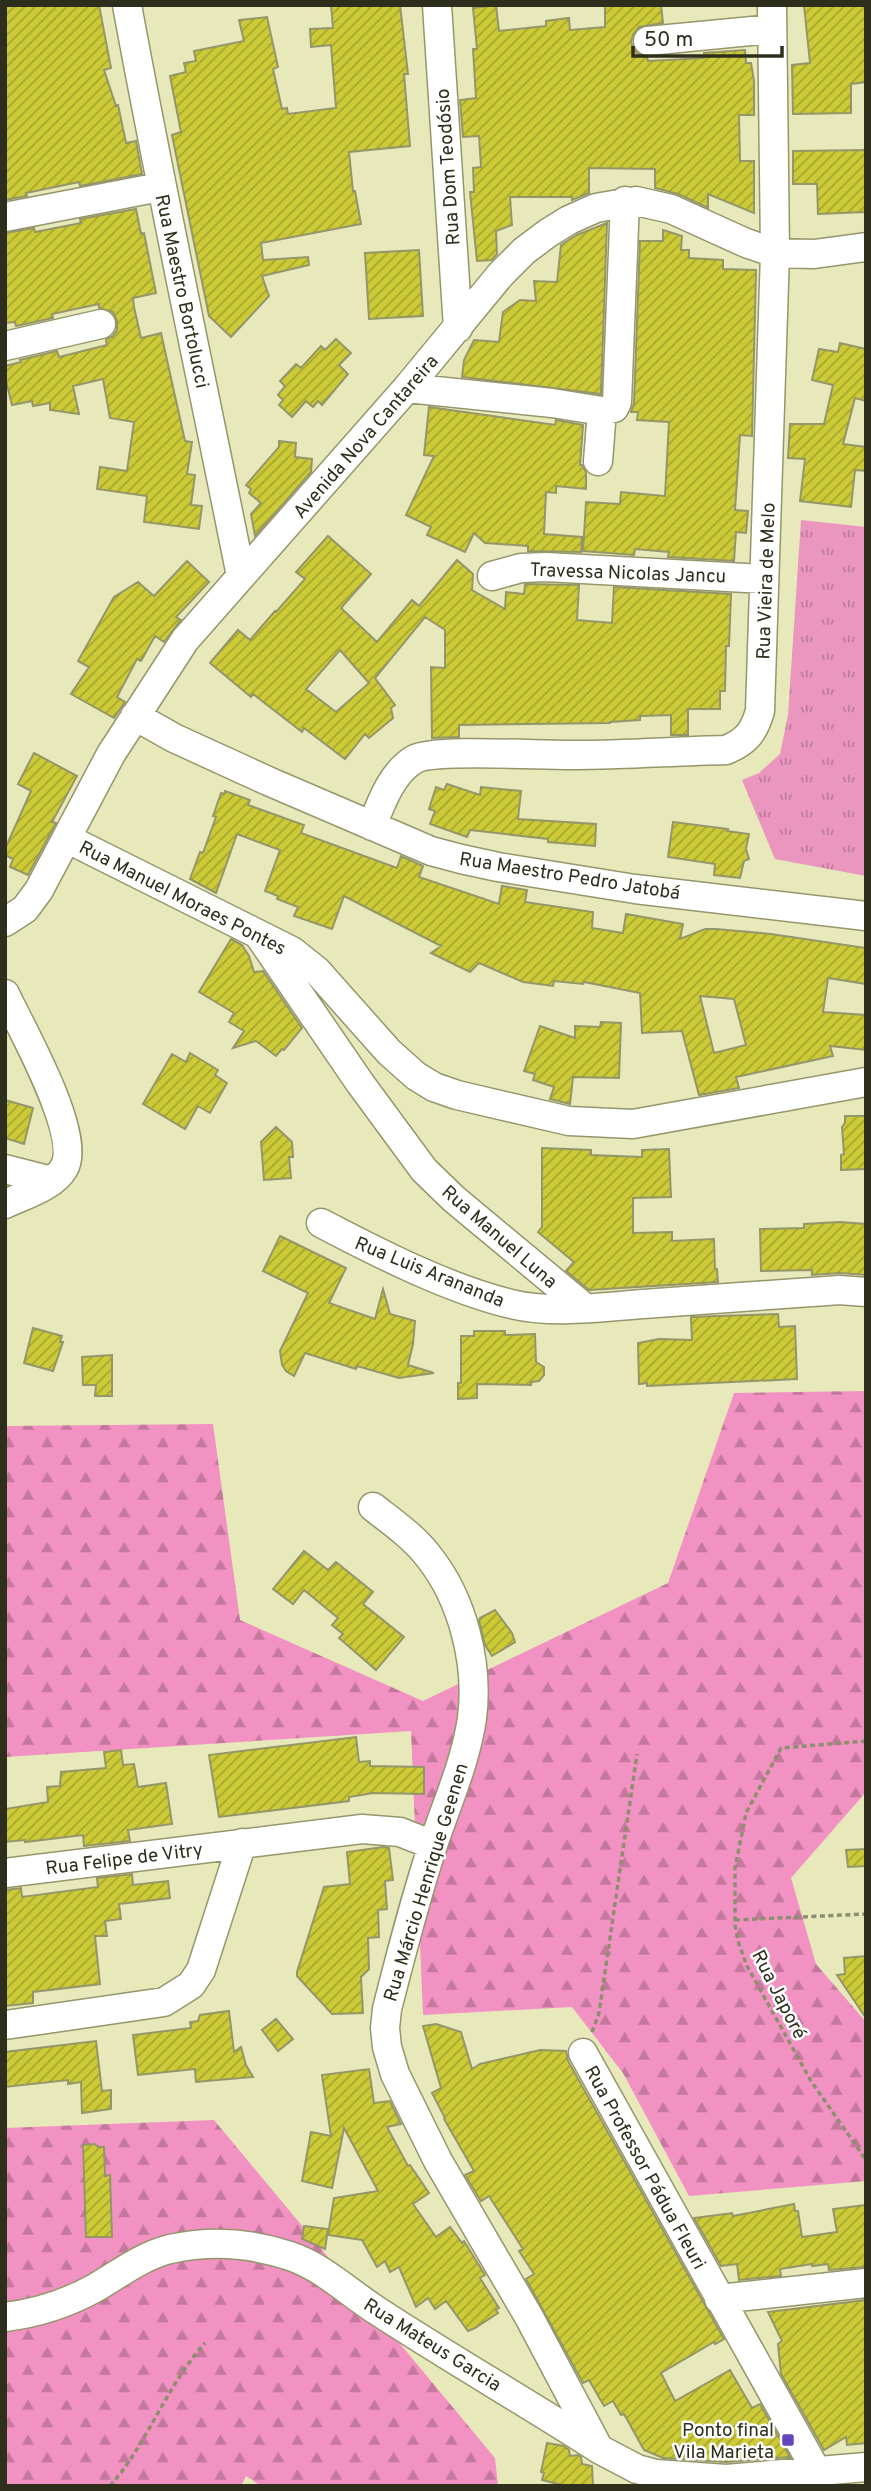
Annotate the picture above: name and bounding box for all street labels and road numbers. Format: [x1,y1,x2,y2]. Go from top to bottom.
street label: Rua Dom Teodósio [432,88,466,246]
street label: Rua Maestro Bortolucci [149,192,213,391]
street label: Avenida Nova Cantareira [289,350,444,524]
street label: Rua Vieira de Melo [752,502,782,660]
street label: Travessa Nicolas Jancu [529,559,727,589]
street label: Rua Manuel Moraes Pontes [75,836,290,961]
street label: Rua Maestro Pedro Jatobá [457,848,682,906]
street label: Rua Manuel Luna [436,1181,562,1294]
street label: Rua Luis Arananda [351,1232,508,1314]
street label: Rua Márcio Henrique Geenen [379,1760,475,2005]
street label: Rua Felipe de Vitry [44,1838,204,1882]
street label: Rua Japoré [746,1946,811,2044]
street label: Rua Professor Pádua Fleuri [578,2062,710,2274]
street label: Rua Mateus Garcia [359,2294,505,2398]

